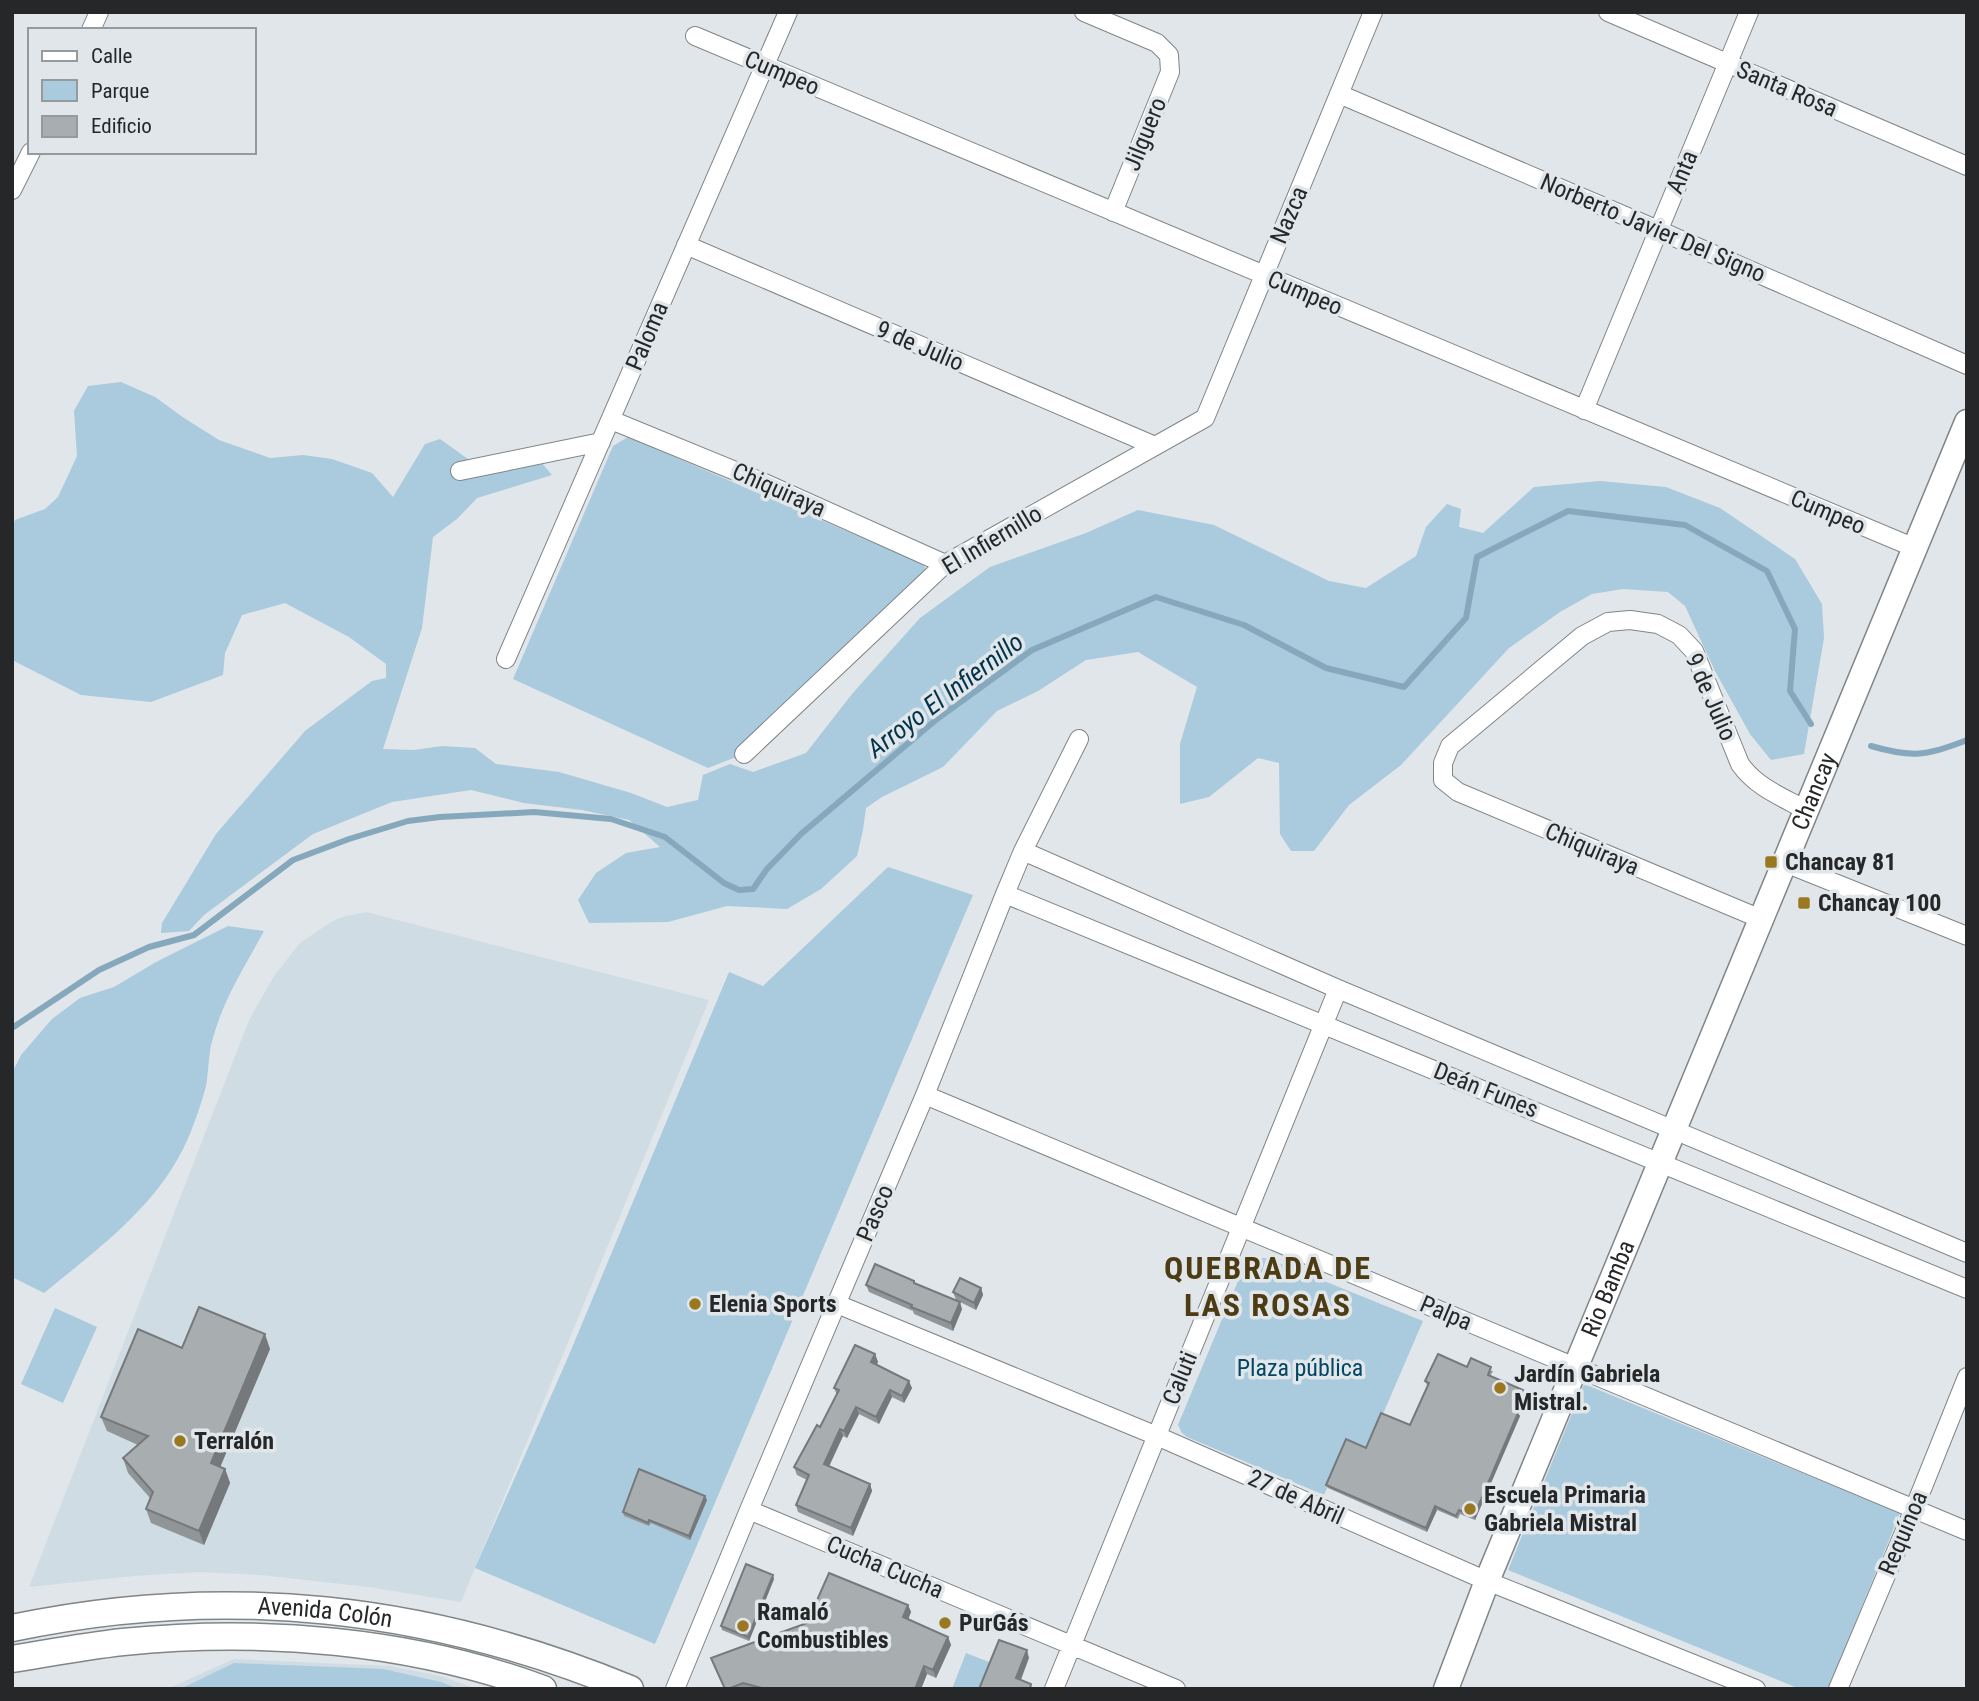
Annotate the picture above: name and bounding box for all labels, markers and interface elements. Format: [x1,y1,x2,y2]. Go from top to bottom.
legend [28,28,256,154]
text: Calle [91,44,133,68]
street label: Cumpeo [740,45,824,101]
street label: Santa Rosa [1732,55,1842,123]
text: Parque [91,79,149,103]
street label: Jilguero [1118,93,1172,175]
text: Edificio [91,114,152,138]
street label: Anta [1661,146,1703,198]
street label: Norberto Javier Del Signo [1536,168,1770,288]
street label: Nazca [1265,182,1313,248]
street label: Cumpeo [1263,265,1347,321]
street label: Paloma [620,297,674,375]
street label: 9 de Julio [872,315,968,377]
street label: Chiquiraya [728,457,830,523]
street label: Cumpeo [1786,484,1870,540]
street label: El Infiernillo [937,499,1047,581]
water label: Arroyo El Infiernillo [860,626,1029,764]
street label: 9 de Julio [1679,649,1743,745]
street label: Chancay [1786,749,1842,834]
street label: Chiquiraya [1541,817,1643,881]
place label: Chancay 81 [1785,848,1896,876]
marker: Chancay 81 [1763,854,1779,870]
place label: Chancay 100 [1818,889,1941,917]
marker: Chancay 100 [1796,895,1812,911]
street label: Deán Funes [1430,1056,1542,1124]
street label: Pasco [851,1180,899,1246]
street label: Rio Bamba [1576,1236,1641,1341]
district label: QUEBRADA DE LAS ROSAS [1164,1249,1372,1324]
place label: Elenia Sports [709,1290,837,1318]
street label: Palpa [1416,1290,1476,1336]
marker: Elenia Sports [687,1296,703,1312]
street label: Caluti [1157,1347,1203,1409]
park label: Plaza pública [1237,1354,1363,1382]
place label: Jardín Gabriela Mistral. [1514,1360,1660,1416]
marker: Jardín Gabriela Mistral. [1492,1380,1508,1396]
place label: Terralón [194,1427,274,1455]
marker: Terralón [172,1433,188,1449]
street label: 27 de Abril [1244,1463,1348,1531]
place label: Escuela Primaria Gabriela Mistral [1484,1481,1646,1537]
street label: Requínoa [1873,1487,1933,1579]
marker: Escuela Primaria Gabriela Mistral [1462,1501,1478,1517]
street label: Cucha Cucha [822,1530,948,1604]
street label: Avenida Colón [257,1592,395,1633]
place label: Ramaló Combustibles [757,1598,889,1654]
place label: PurGás [959,1609,1029,1637]
marker: PurGás [937,1615,953,1631]
marker: Ramaló Combustibles [735,1618,751,1634]

